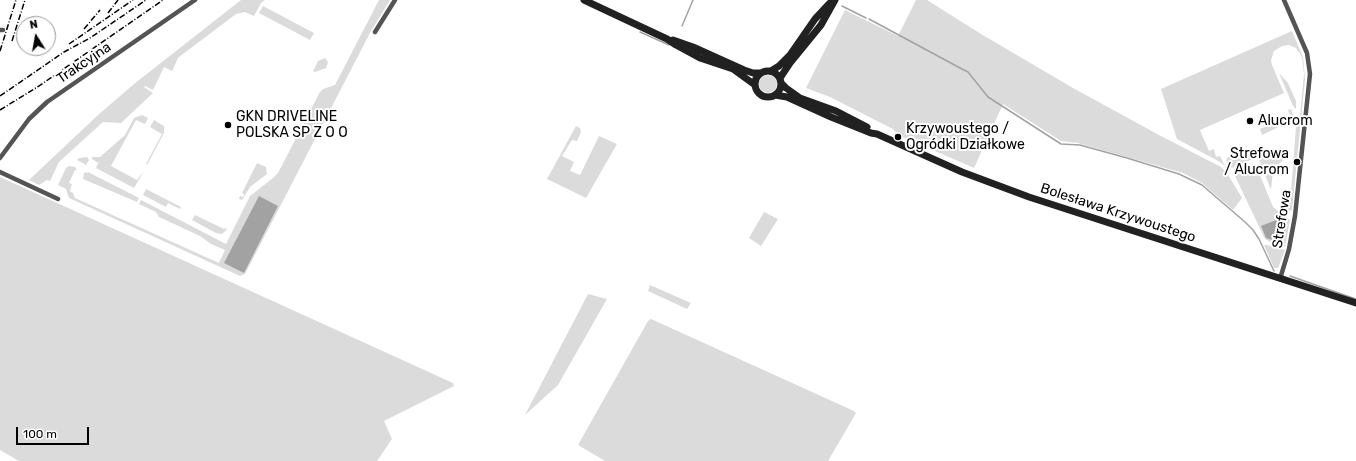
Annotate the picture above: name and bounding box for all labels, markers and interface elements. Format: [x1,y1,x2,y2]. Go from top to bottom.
north arrow [16,16,56,56]
text: N [29,18,39,32]
street label: Trakcyjna [54,39,114,87]
place label: GKN DRIVELINE POLSKA SP Z O O [236,109,348,142]
place label: Alucrom [1258,113,1313,129]
marker: Alucrom [1245,116,1255,126]
marker: GKN DRIVELINE POLSKA SP Z O O [223,120,233,130]
place label: Krzywoustego / Ogródki Działkowe [906,121,1025,154]
marker: Krzywoustego / Ogródki Działkowe [893,132,903,142]
place label: Strefowa / Alucrom [1224,146,1289,178]
marker: Strefowa / Alucrom [1292,157,1302,167]
street label: Bolesława Krzywoustego [1038,180,1198,246]
street label: Strefowa [1269,189,1295,249]
scale bar [18,419,91,445]
text: 100 m [23,427,57,441]

